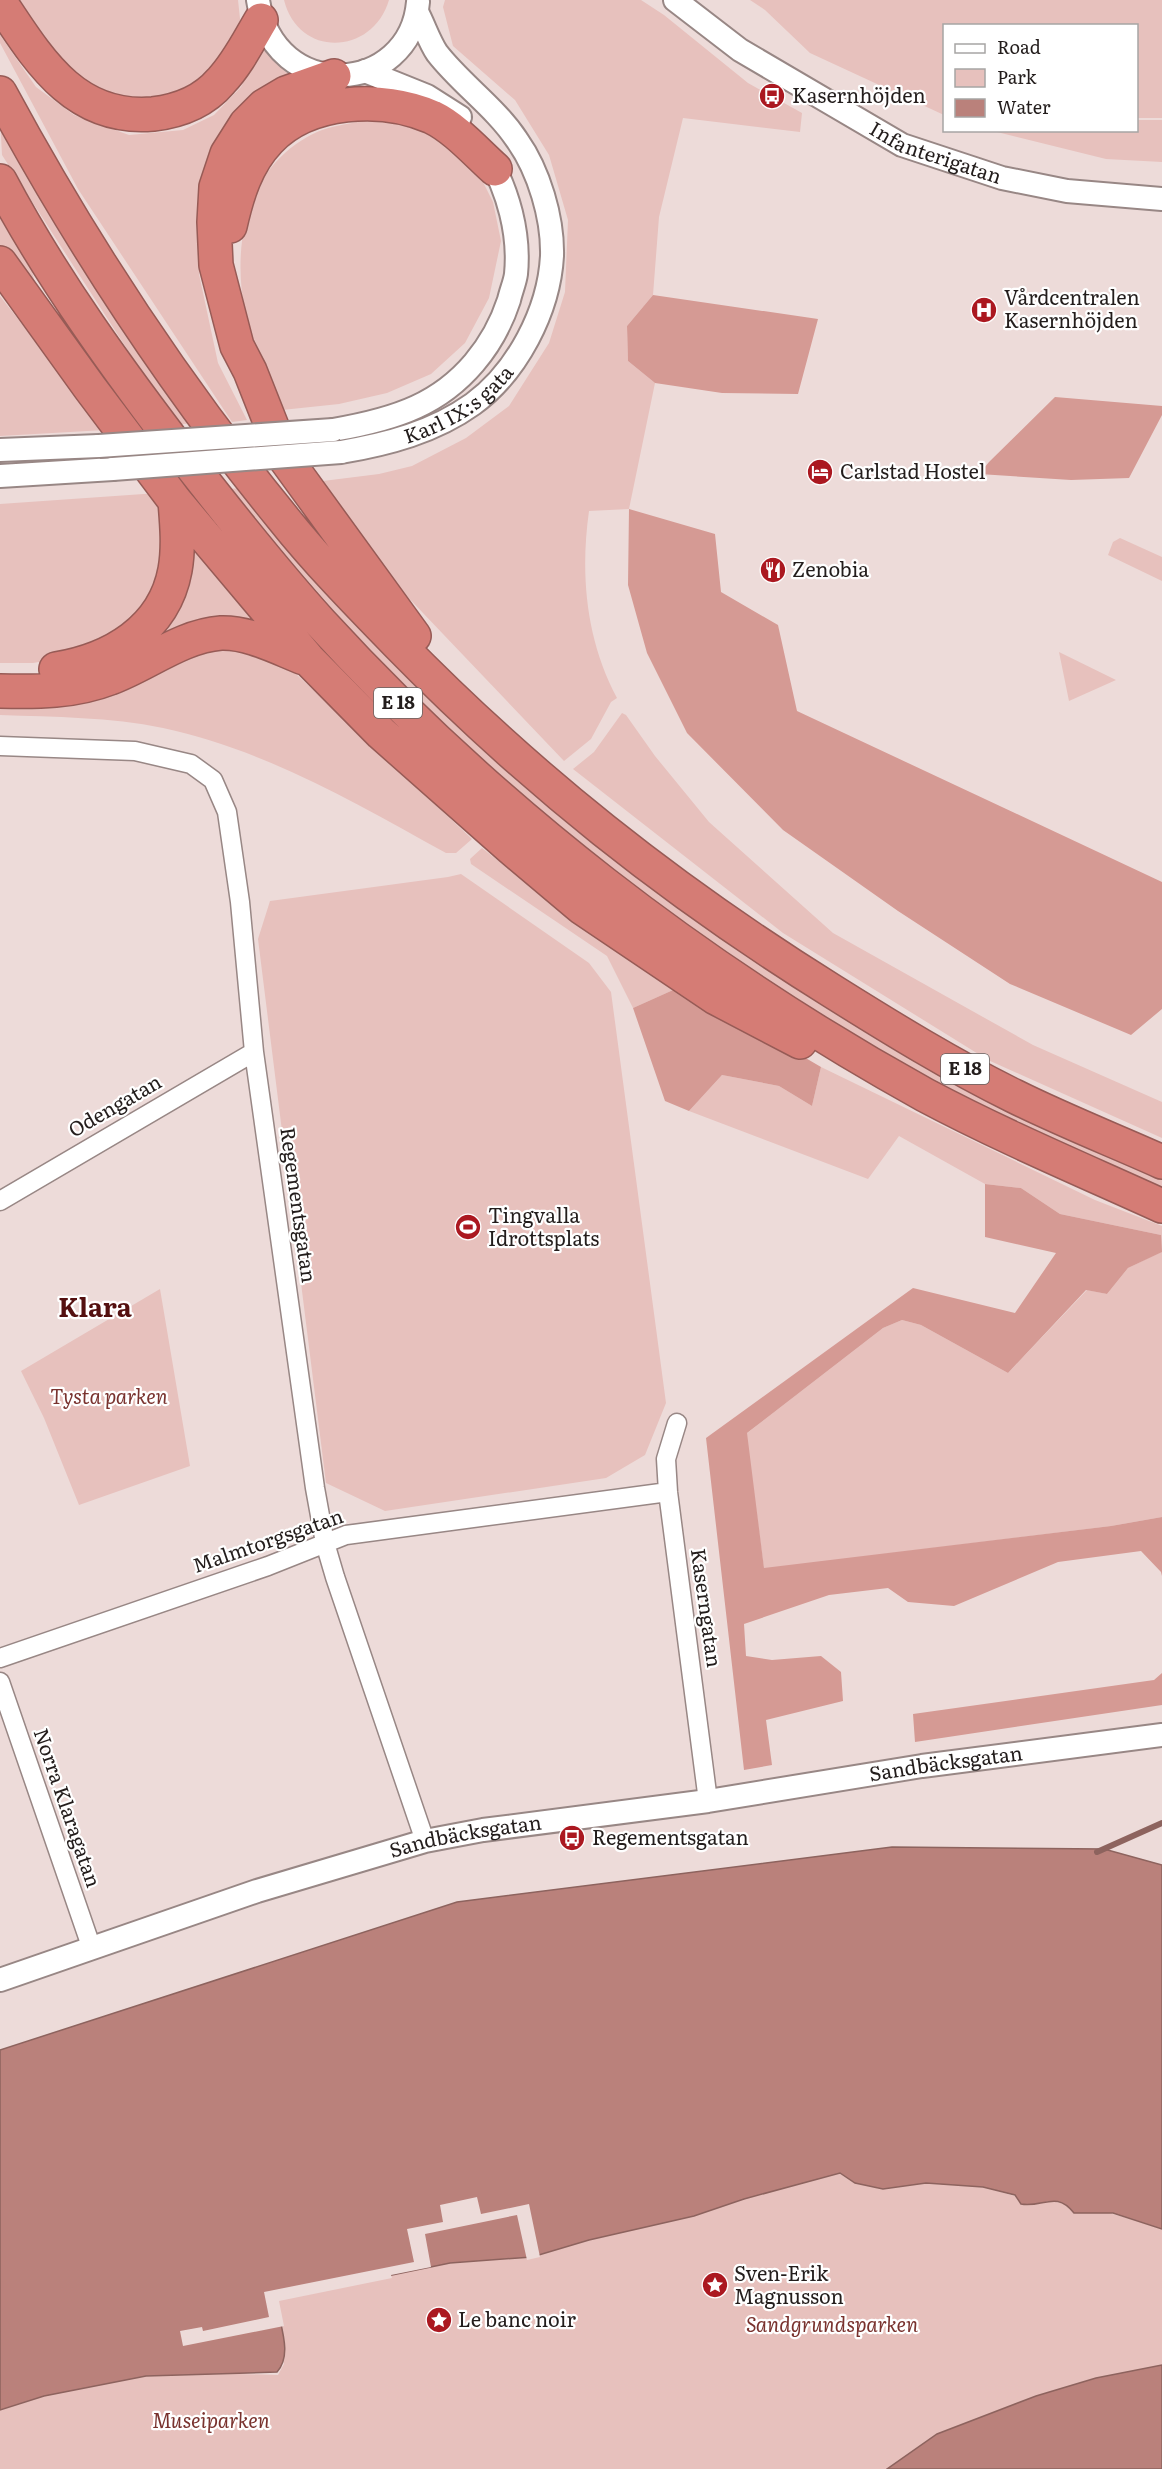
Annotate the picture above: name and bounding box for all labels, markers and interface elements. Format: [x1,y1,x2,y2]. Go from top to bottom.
legend [943,24,1138,132]
text: Road [997,33,1041,60]
text: Park [997,63,1038,90]
place label: Kasernhöjden [792,79,926,109]
bus stop icon: Kasernhöjden [757,81,787,111]
text: Water [997,93,1051,120]
street label: Infanterigatan [865,112,1006,190]
place label: Vårdcentralen Kasernhöjden [1004,281,1140,334]
hospital icon: Vårdcentralen Kasernhöjden [969,295,999,325]
street label: Karl IX:s gata [399,358,519,450]
place label: Carlstad Hostel [840,455,986,485]
hotel icon: Carlstad Hostel [805,457,835,487]
place label: Zenobia [792,553,869,583]
restaurant icon: Zenobia [758,555,788,585]
road number: E 18 [374,688,422,718]
road number: E 18 [941,1054,989,1084]
street label: Odengatan [62,1065,166,1143]
street label: Regementsgatan [274,1125,326,1284]
place label: Tingvalla Idrottsplats [488,1199,599,1252]
sports icon: Tingvalla Idrottsplats [453,1212,483,1242]
district label: Klara [58,1286,132,1325]
park label: Tysta parken [50,1380,168,1410]
street label: Malmtorgsgatan [188,1499,347,1579]
street label: Kaserngatan [685,1546,731,1669]
street label: Norra Klaragatan [28,1724,110,1891]
street label: Sandbäcksgatan [867,1736,1024,1787]
street label: Sandbäcksgatan [385,1806,543,1864]
place label: Regementsgatan [592,1821,749,1851]
bus stop icon: Regementsgatan [557,1823,587,1853]
place label: Sven-Erik Magnusson [734,2257,844,2310]
place icon: Sven-Erik Magnusson [700,2270,730,2300]
place label: Le banc noir [458,2303,576,2333]
place icon: Le banc noir [424,2305,454,2335]
park label: Sandgrundsparken [746,2308,918,2338]
park label: Museiparken [152,2404,270,2434]

